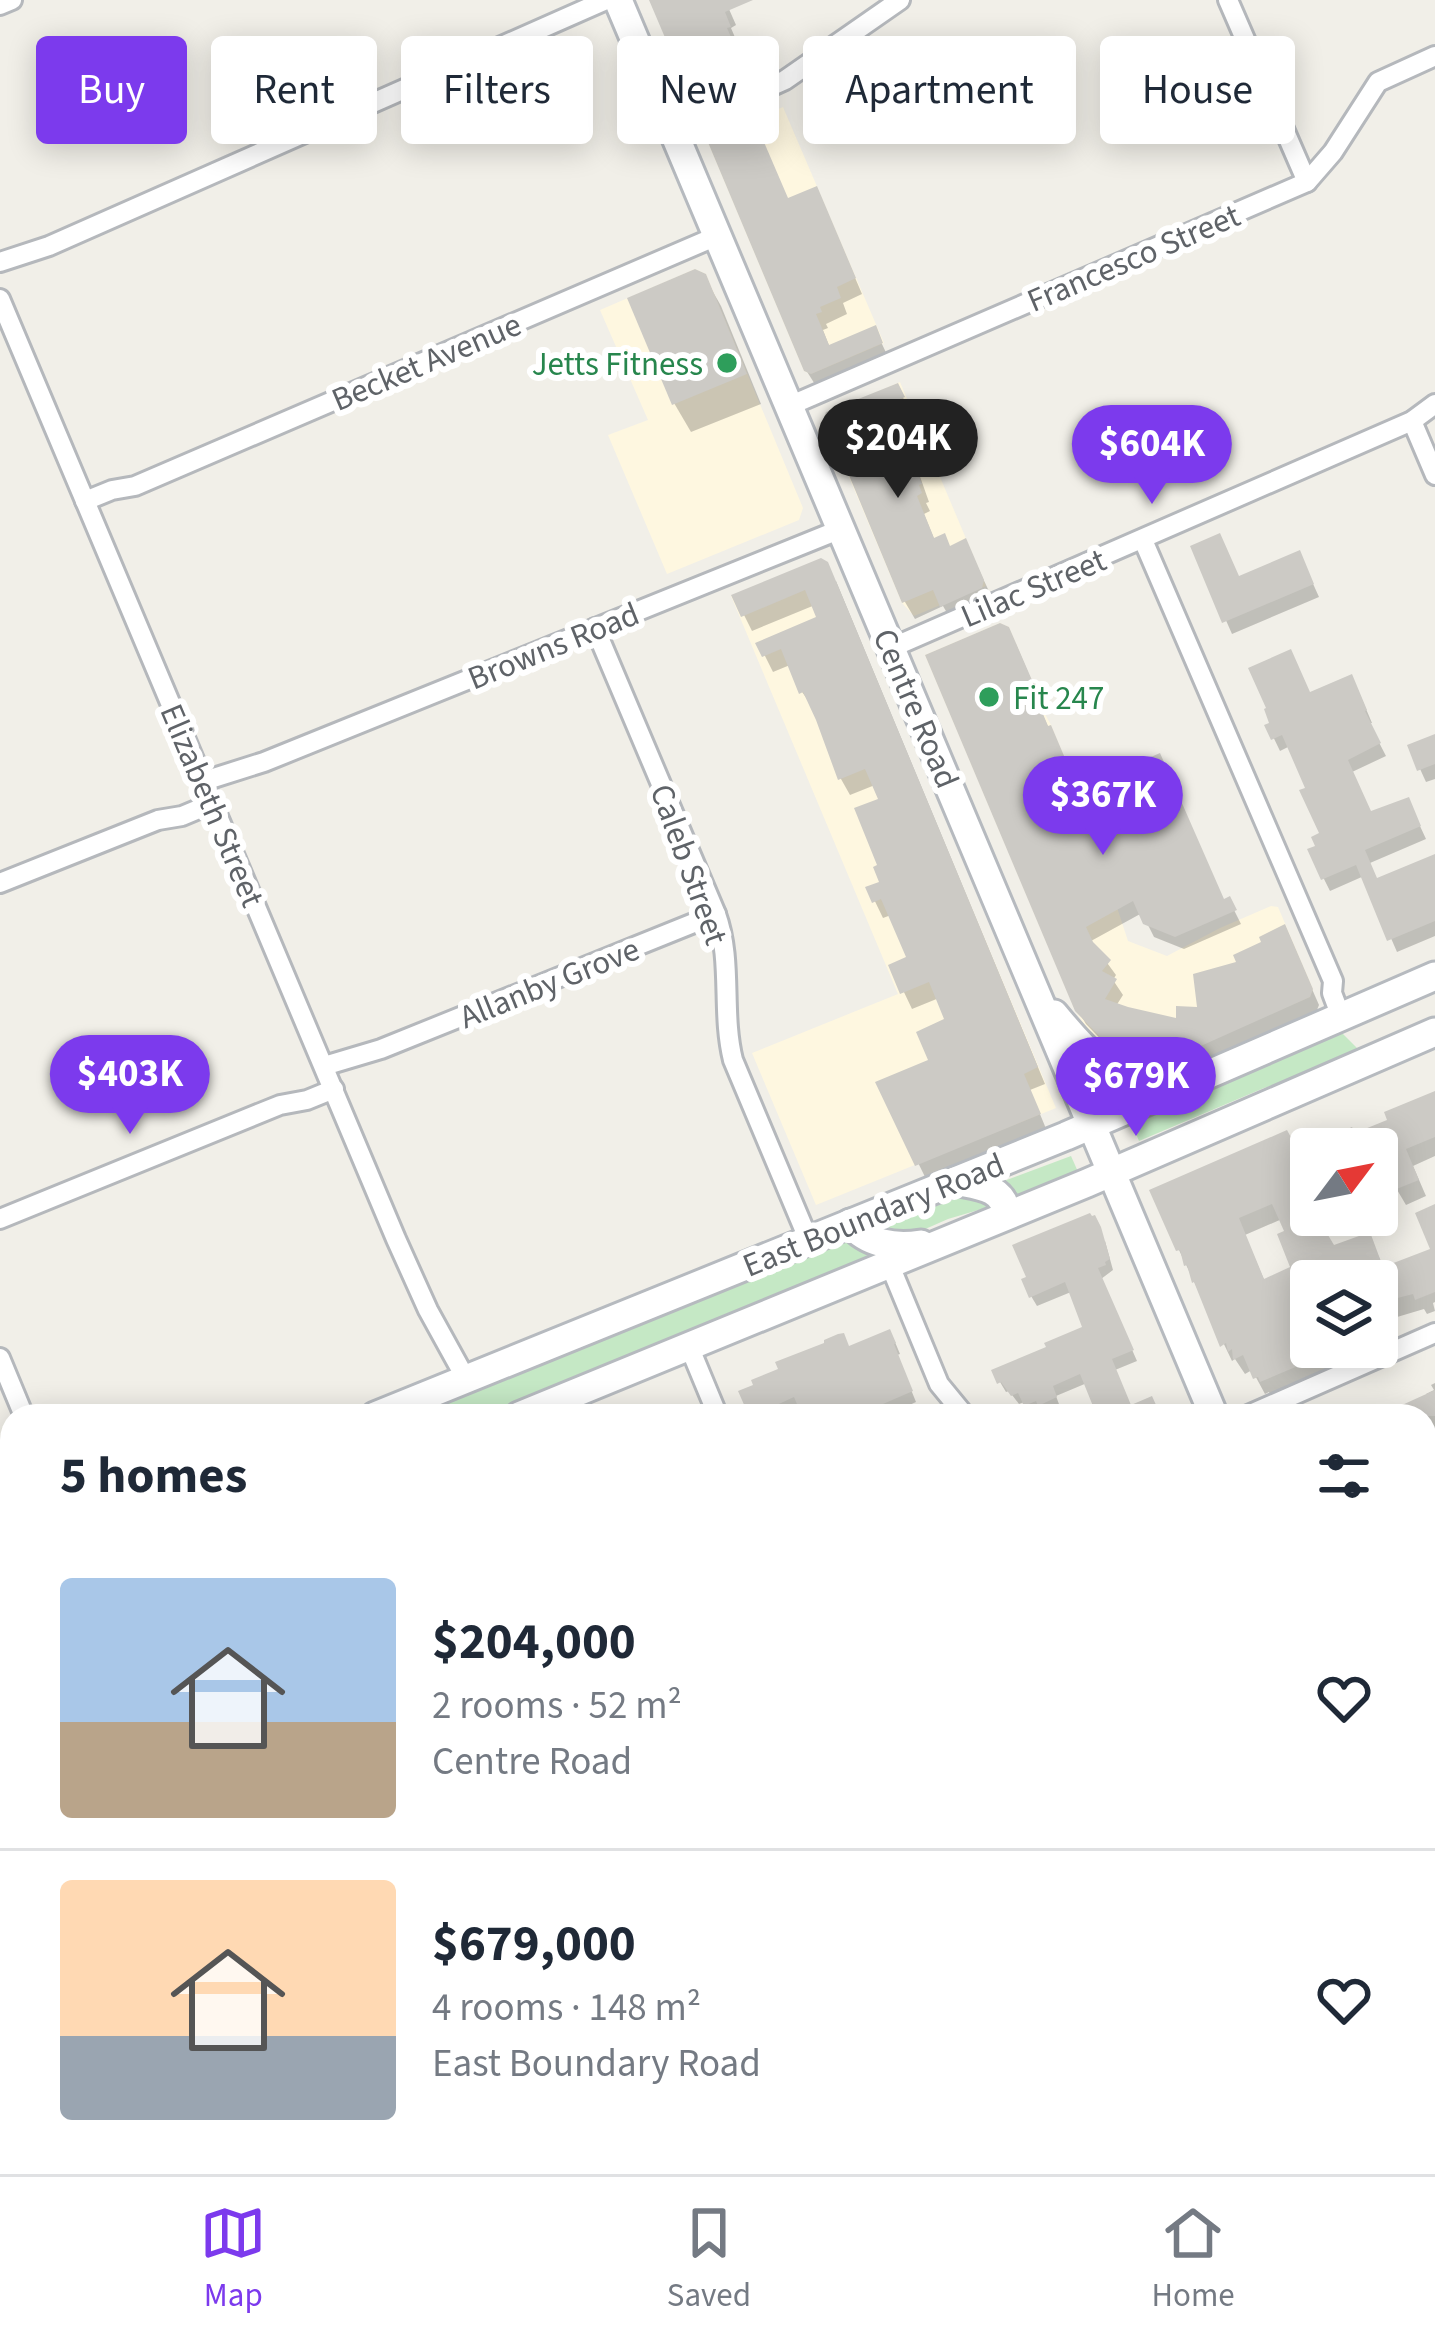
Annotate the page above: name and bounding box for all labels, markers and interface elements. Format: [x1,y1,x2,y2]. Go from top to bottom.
chip: Buy [36,36,187,144]
chip: Rent [211,36,377,144]
chip: Filters [401,36,593,144]
chip: New [617,36,779,144]
chip: Apartment [803,36,1076,144]
chip: House [1100,36,1295,144]
street label: Francesco Street [1020,192,1247,324]
street label: Becket Avenue [324,301,529,423]
place label: Jetts Fitness [532,341,703,388]
marker: Jetts Fitness [714,350,740,376]
pin: $204K [814,399,982,501]
pin: $604K [1068,405,1236,507]
text: $204K [845,410,951,466]
text: $604K [1099,416,1205,472]
street label: Lilac Street [954,537,1113,640]
street label: Browns Road [461,591,646,702]
street label: Centre Road [861,621,970,796]
place label: Fit 247 [1013,675,1104,722]
marker: Fit 247 [976,684,1002,710]
street label: Elizabeth Street [148,697,276,914]
pin: $367K [1019,756,1187,858]
text: $367K [1050,767,1156,823]
street label: Caleb Street [638,778,739,951]
street label: Allanby Grove [452,926,647,1041]
pin: $403K [46,1035,214,1137]
pin: $679K [1052,1037,1220,1139]
text: $403K [77,1046,183,1102]
text: $679K [1083,1048,1189,1104]
north arrow [1290,1128,1398,1236]
map controls [1290,1128,1398,1368]
street label: East Boundary Road [736,1141,1011,1289]
button: layers [1290,1260,1398,1368]
text: 5 homes [60,1440,247,1512]
icon: filters [1311,1443,1377,1509]
text: $204,000 [432,1606,636,1678]
icon: home [156,1626,300,1770]
icon: heart [1311,1665,1377,1731]
text: 2 rooms · 52 m² [432,1678,682,1734]
text: Centre Road [432,1734,632,1790]
text: $679,000 [432,1908,636,1980]
icon: home [156,1928,300,2072]
icon: heart [1311,1967,1377,2033]
text: 4 rooms · 148 m² [432,1980,701,2036]
text: East Boundary Road [432,2036,761,2092]
tab: Map [200,2200,266,2319]
tab: Saved [667,2200,751,2319]
tab: Home [1152,2200,1235,2319]

